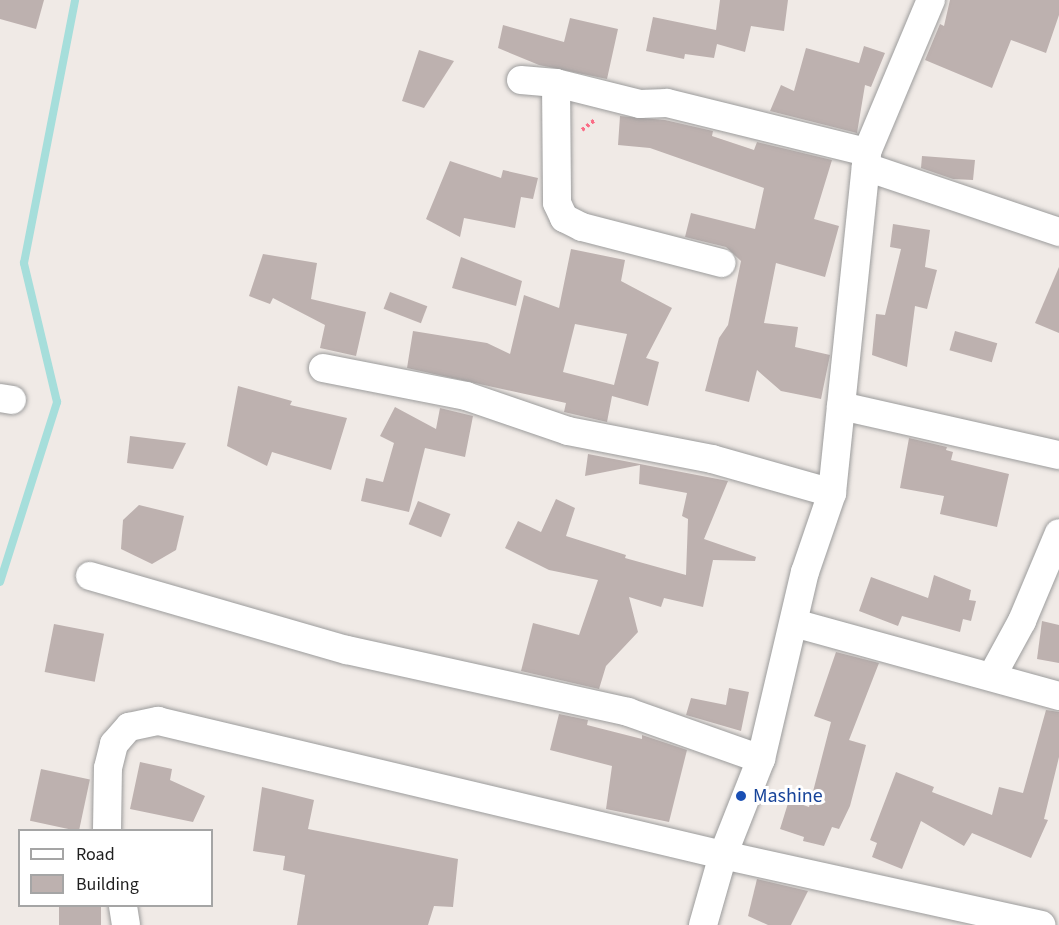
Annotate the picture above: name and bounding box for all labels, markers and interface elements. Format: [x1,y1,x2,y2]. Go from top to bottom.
place label: Mashine [753,784,823,808]
marker: Mashine [734,789,748,803]
legend [18,829,213,907]
text: Road [76,842,115,867]
text: Building [76,872,139,897]

